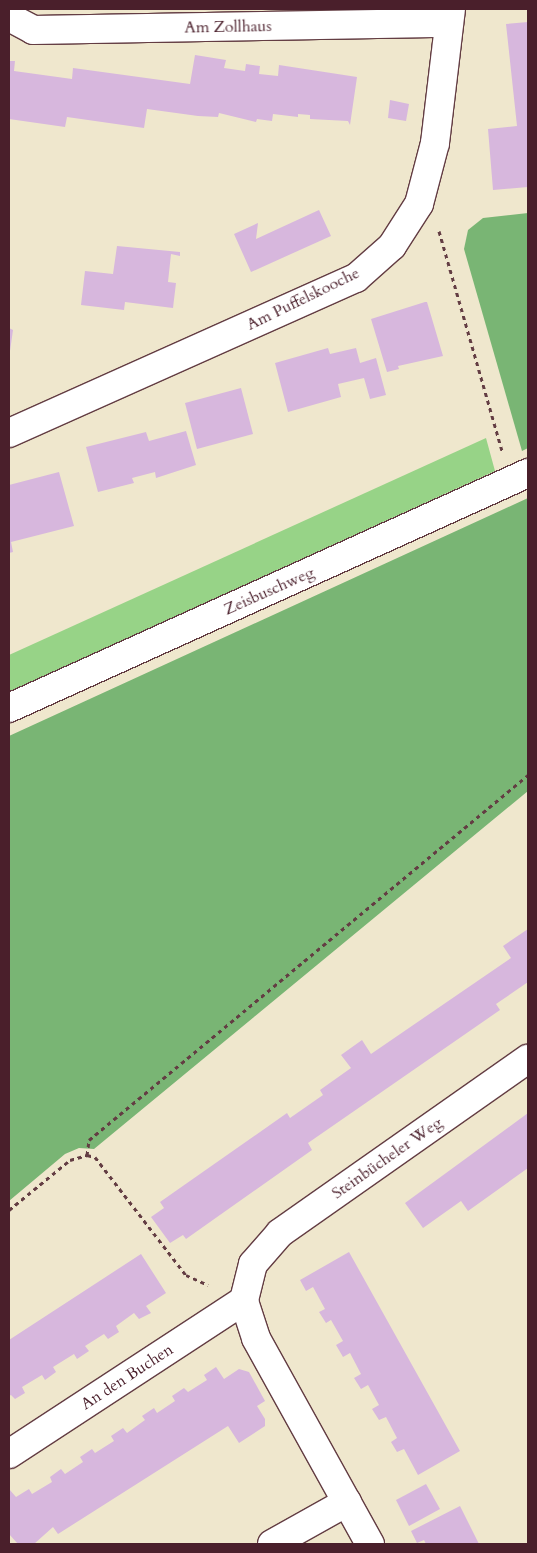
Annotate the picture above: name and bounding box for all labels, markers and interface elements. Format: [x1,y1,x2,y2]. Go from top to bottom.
street label: Am Zollhaus [184,17,272,37]
street label: Am Puffelskooche [244,263,362,335]
street label: Zeisbuschweg [221,563,317,619]
street label: Steinbücheler Weg [328,1113,446,1203]
street label: An den Buchen [77,1340,177,1414]

